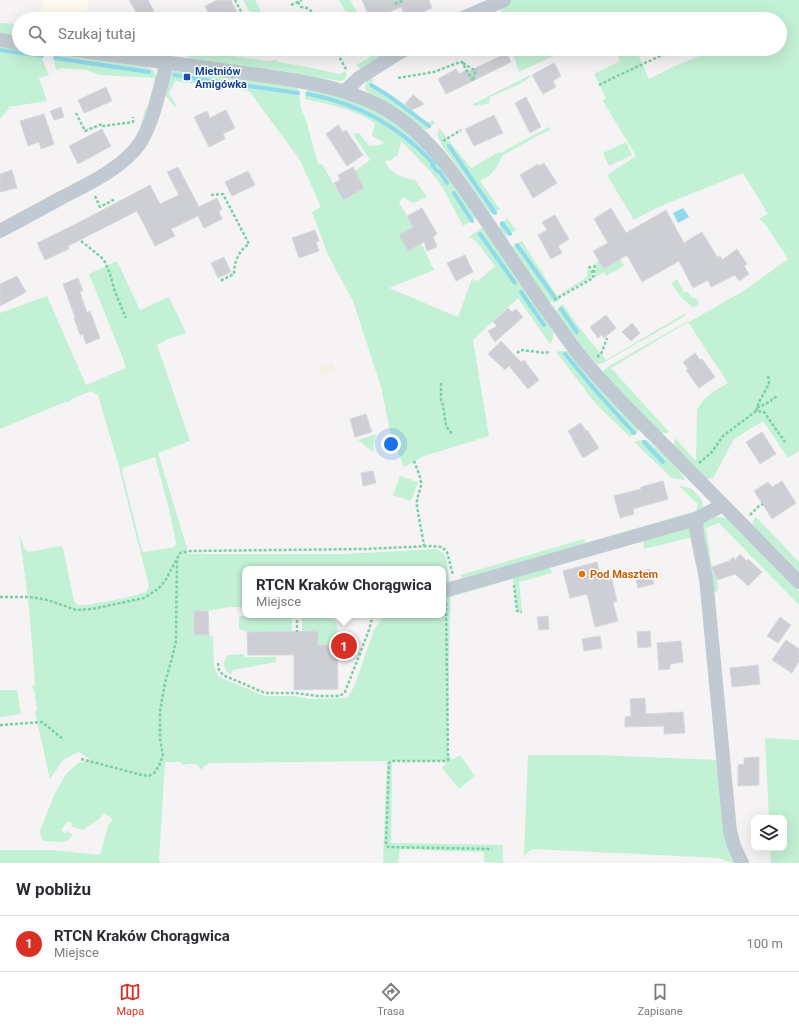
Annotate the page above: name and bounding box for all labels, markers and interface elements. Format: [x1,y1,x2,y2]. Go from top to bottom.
search box [12,12,787,56]
icon: search [26,23,48,45]
text: Szukaj tutaj [58,25,136,43]
place label: Mietniów Amigówka [195,65,247,91]
marker: Mietniów Amigówka [182,72,192,82]
your location [381,434,401,454]
popup [242,566,446,618]
place label: Pod Masztem [590,568,658,581]
marker: Pod Masztem [577,569,587,579]
text: RTCN Kraków Chorągwica [256,576,432,594]
text: Miejsce [256,594,301,609]
pin: 1 [331,631,357,661]
map controls [751,815,787,851]
button: layers [751,815,787,851]
text: W pobliżu [16,879,91,899]
text: RTCN Kraków Chorągwica [54,927,230,945]
text: 1 [25,936,33,951]
text: 100 m [746,936,783,951]
text: Miejsce [54,945,99,960]
tab: Mapa [116,981,144,1018]
tab: Trasa [377,981,405,1018]
tab: Zapisane [638,981,683,1018]

